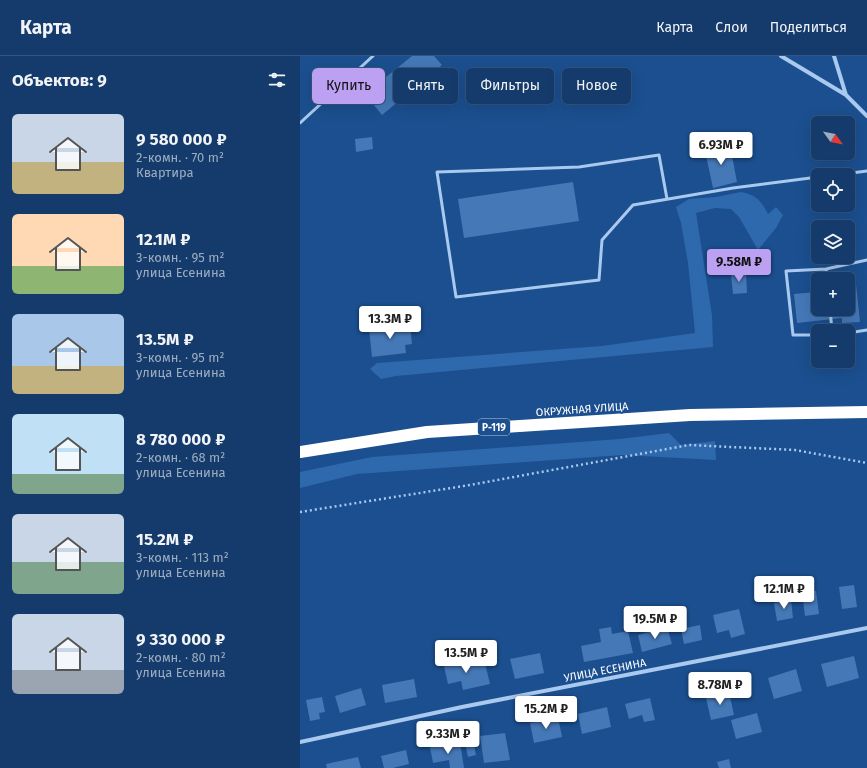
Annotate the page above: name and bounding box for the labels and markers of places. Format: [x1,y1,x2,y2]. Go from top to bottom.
pin: 6.93M ₽ [684,132,758,166]
pin: 9.58M ₽ [702,249,776,283]
pin: 13.3M ₽ [353,306,427,340]
pin: 12.1M ₽ [747,576,821,610]
pin: 19.5M ₽ [618,606,692,640]
pin: 13.5M ₽ [429,640,503,674]
pin: 8.78M ₽ [683,672,757,706]
pin: 15.2M ₽ [509,696,583,730]
pin: 9.33M ₽ [411,721,485,755]

